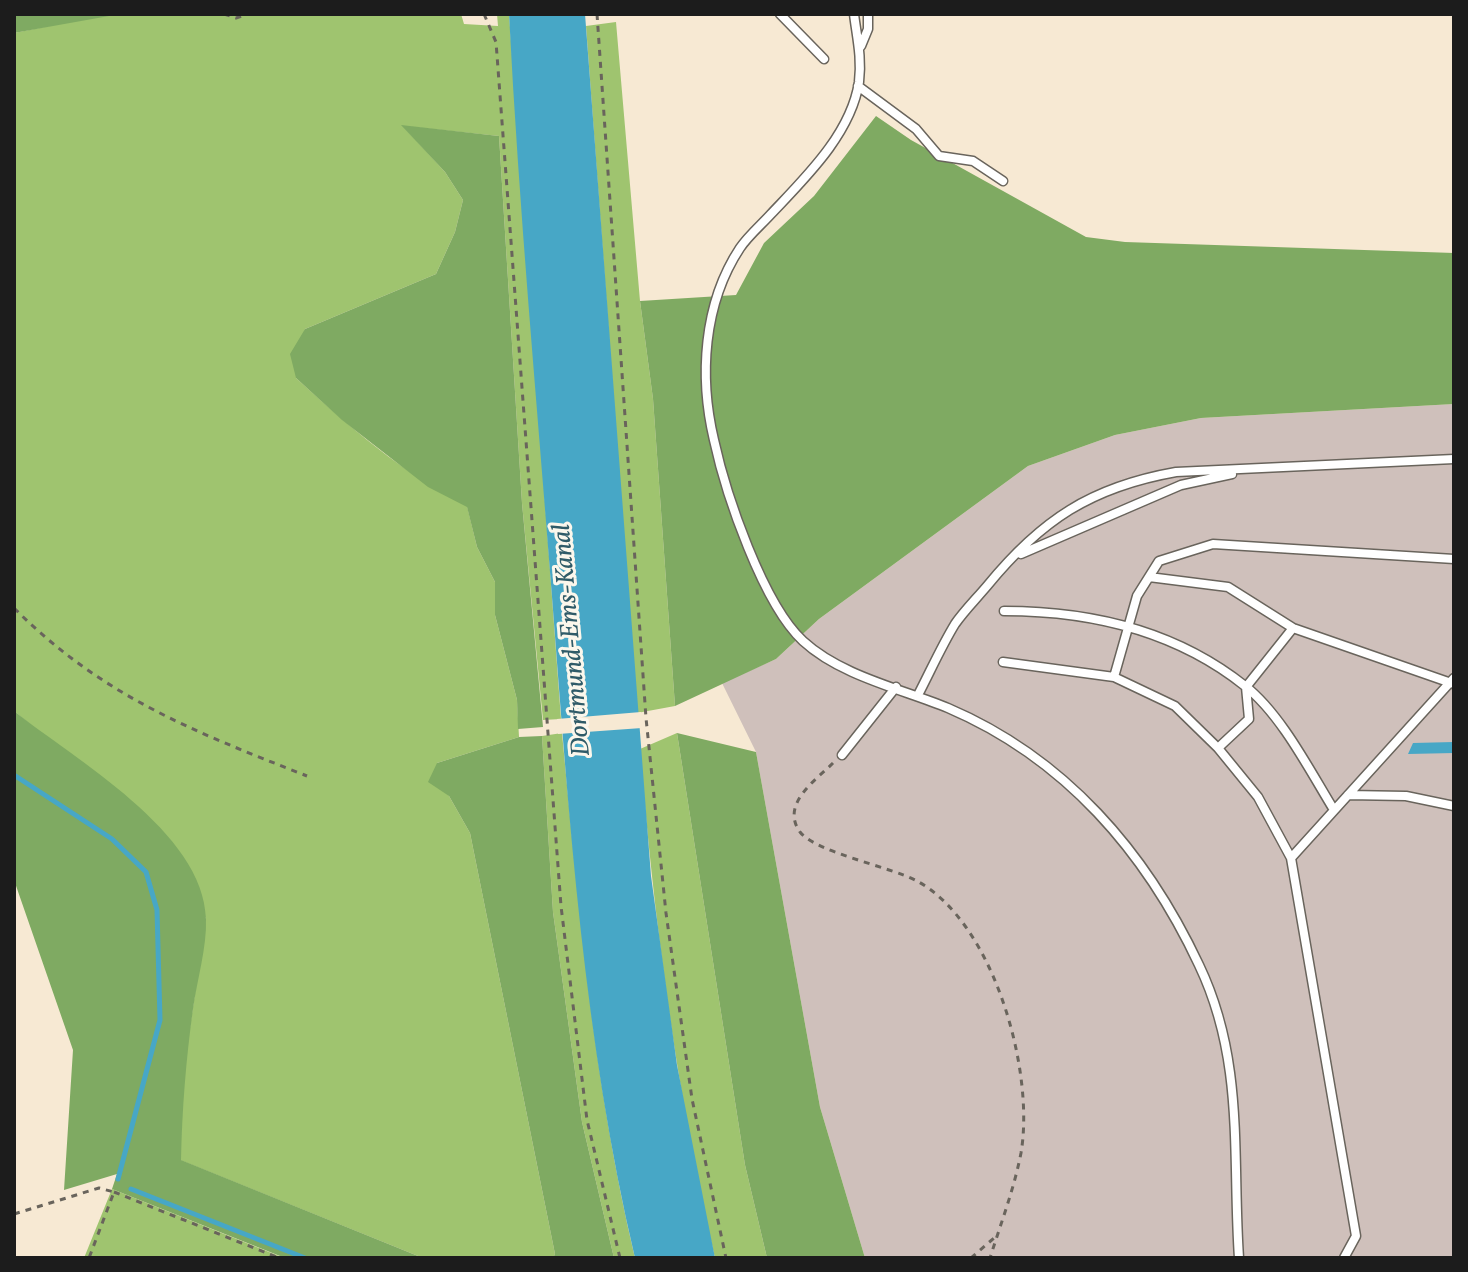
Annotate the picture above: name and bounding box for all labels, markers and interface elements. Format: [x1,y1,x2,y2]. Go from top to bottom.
water label: Dortmund-Ems-Kanal [548,523,600,757]

